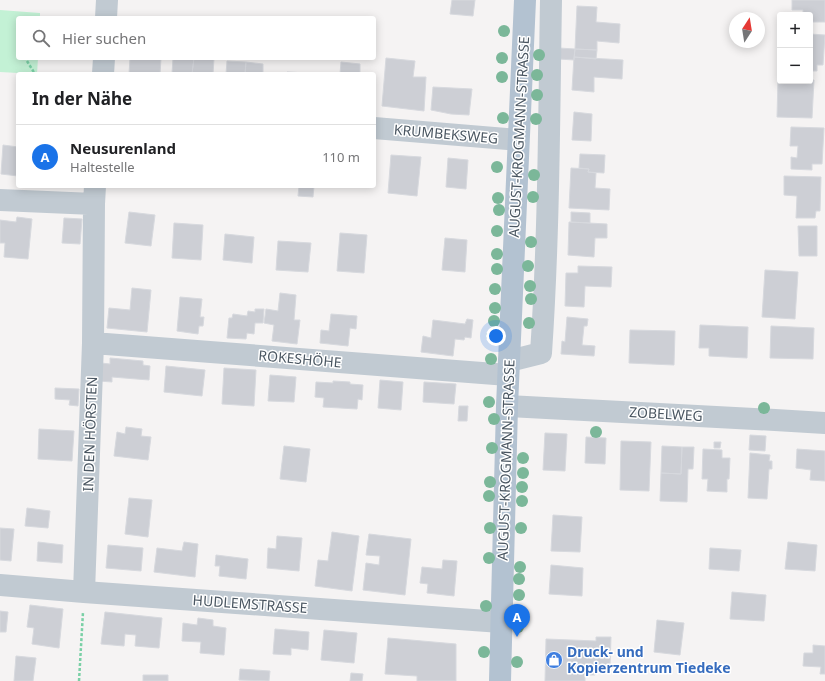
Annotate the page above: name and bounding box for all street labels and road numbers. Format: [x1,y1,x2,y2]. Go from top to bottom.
street label: AUGUST-KROGMANN-STRASSE [504,36,533,238]
street label: KRUMBEKSWEG [393,119,499,148]
street label: ROKESHÖHE [258,345,342,372]
street label: AUGUST-KROGMANN-STRASSE [492,359,519,561]
street label: IN DEN HÖRSTEN [78,376,101,492]
street label: ZOBELWEG [629,402,703,425]
street label: HUDLEMSTRASSE [192,590,308,617]

